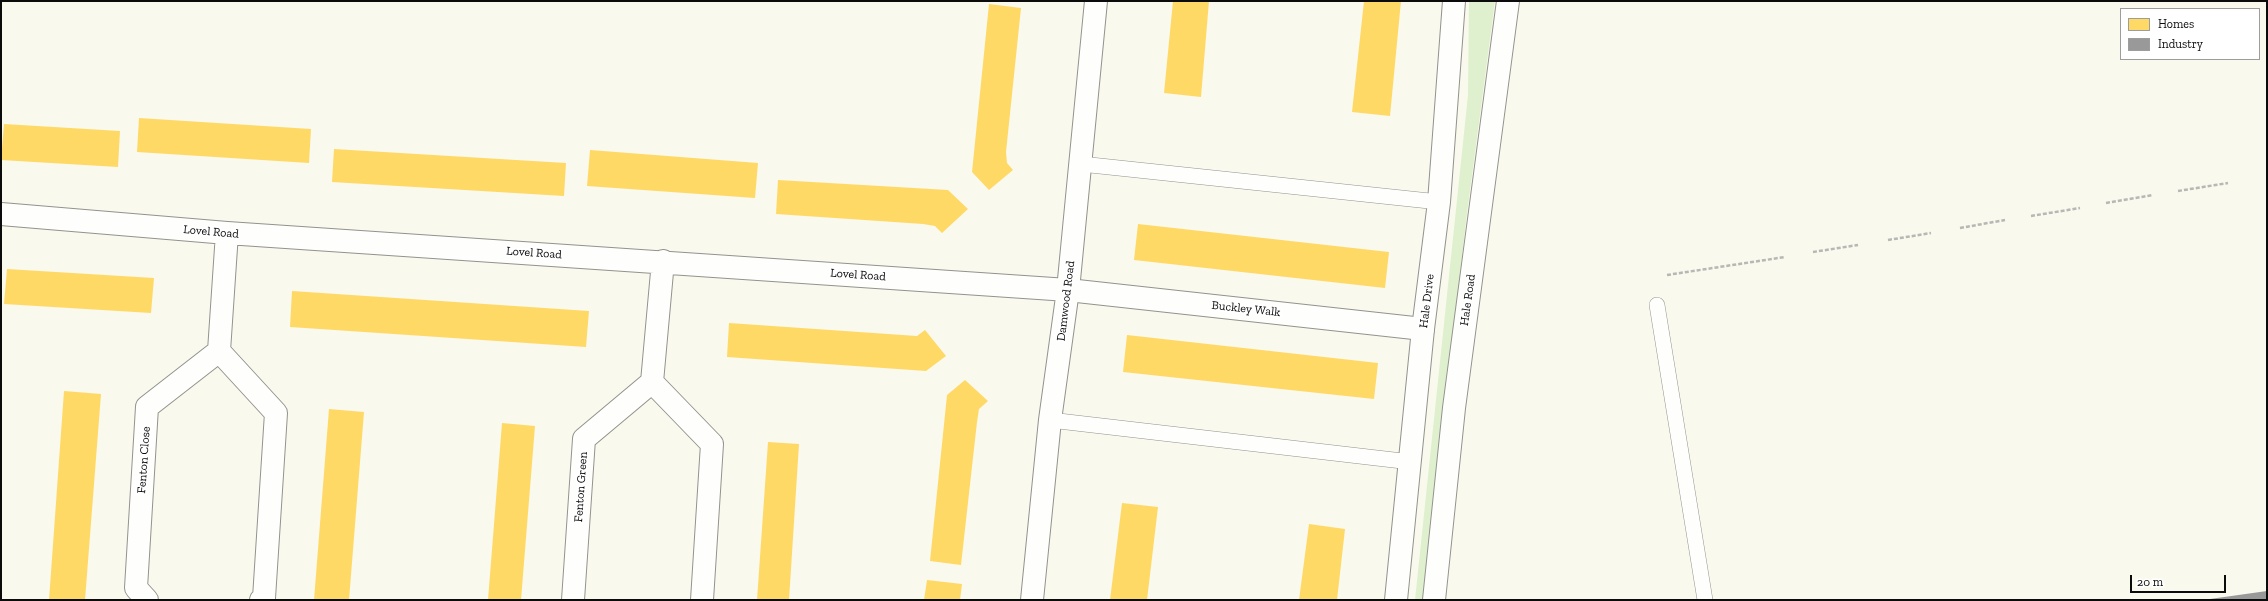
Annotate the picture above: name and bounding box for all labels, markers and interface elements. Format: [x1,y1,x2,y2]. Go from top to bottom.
legend [2120,8,2260,60]
text: Homes [2158,17,2194,31]
text: Industry [2158,37,2203,51]
street label: Lovel Road [183,222,239,242]
street label: Lovel Road [506,244,562,262]
street label: Damwood Road [1054,260,1078,342]
street label: Lovel Road [830,266,886,284]
street label: Hale Drive [1417,273,1437,329]
street label: Hale Road [1457,273,1479,327]
street label: Buckley Walk [1211,298,1281,320]
street label: Fenton Close [134,426,154,494]
street label: Fenton Green [571,451,591,523]
scale bar [2132,567,2228,593]
text: 20 m [2137,575,2163,589]

